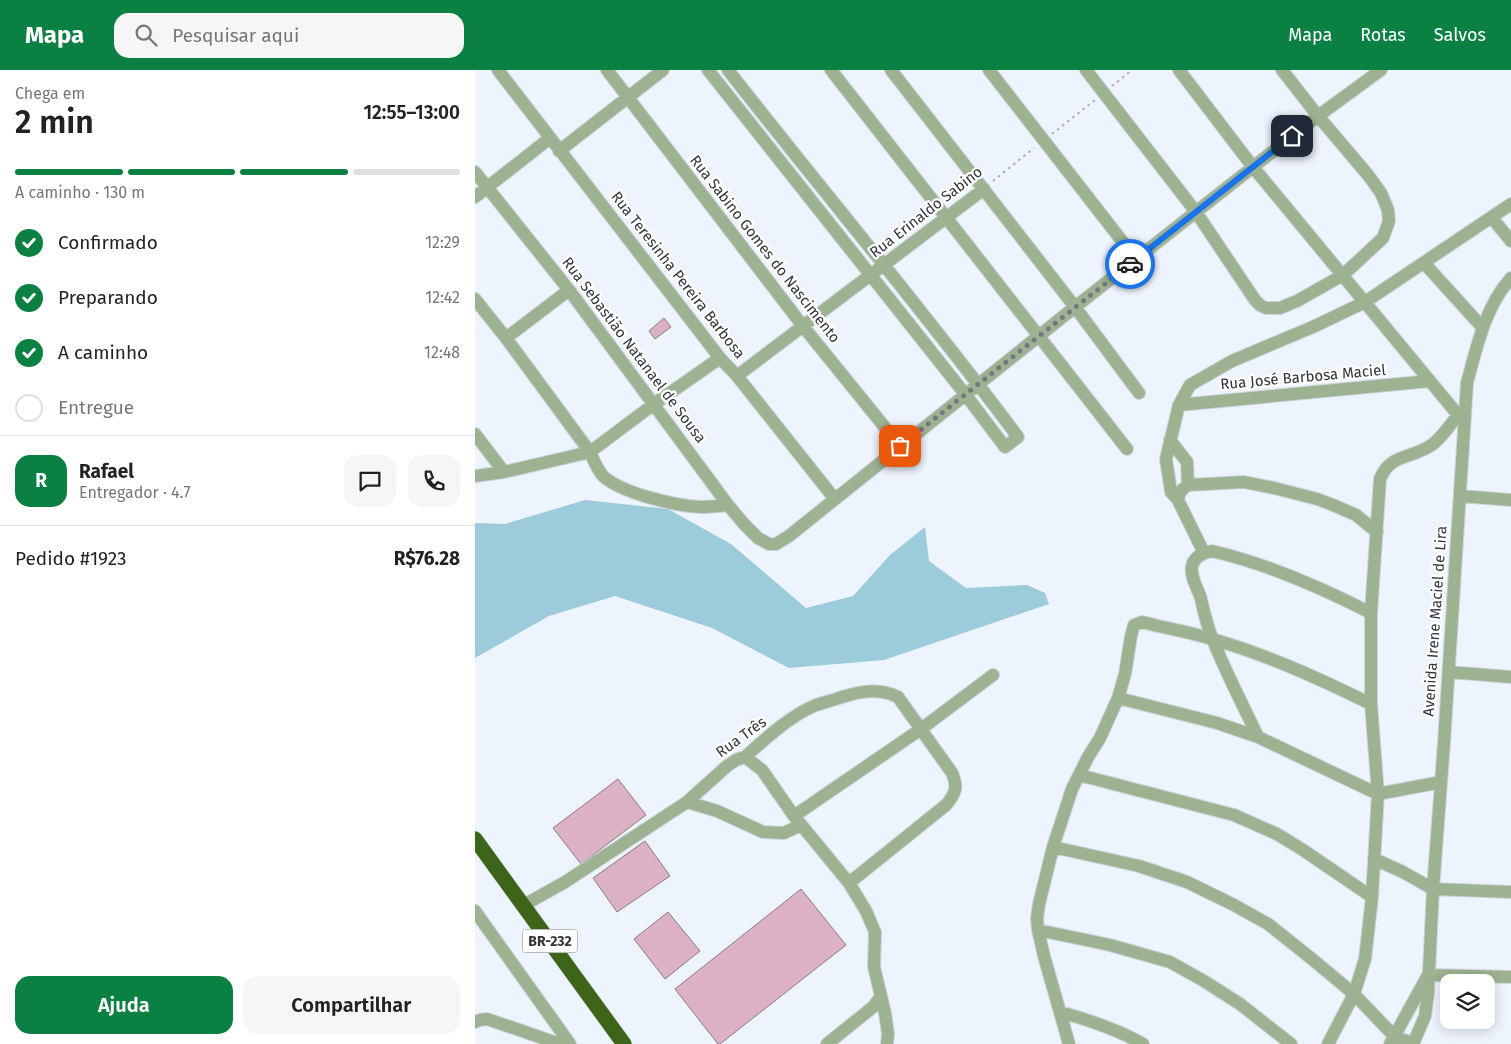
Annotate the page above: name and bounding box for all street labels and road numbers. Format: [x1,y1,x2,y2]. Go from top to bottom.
street label: Rua Sabino Gomes do Nascimento [686,152,844,346]
street label: Rua Erinaldo Sabino [866,163,986,261]
street label: Rua Teresinha Pereira Barbosa [607,188,749,362]
street label: Rua Sebastião Natanael de Sousa [558,254,710,446]
street label: Rua José Barbosa Maciel [1220,361,1387,393]
street label: Avenida Irene Maciel de Lira [1419,525,1451,717]
street label: Rua Três [712,713,770,761]
road number: BR-232 [523,929,577,952]

